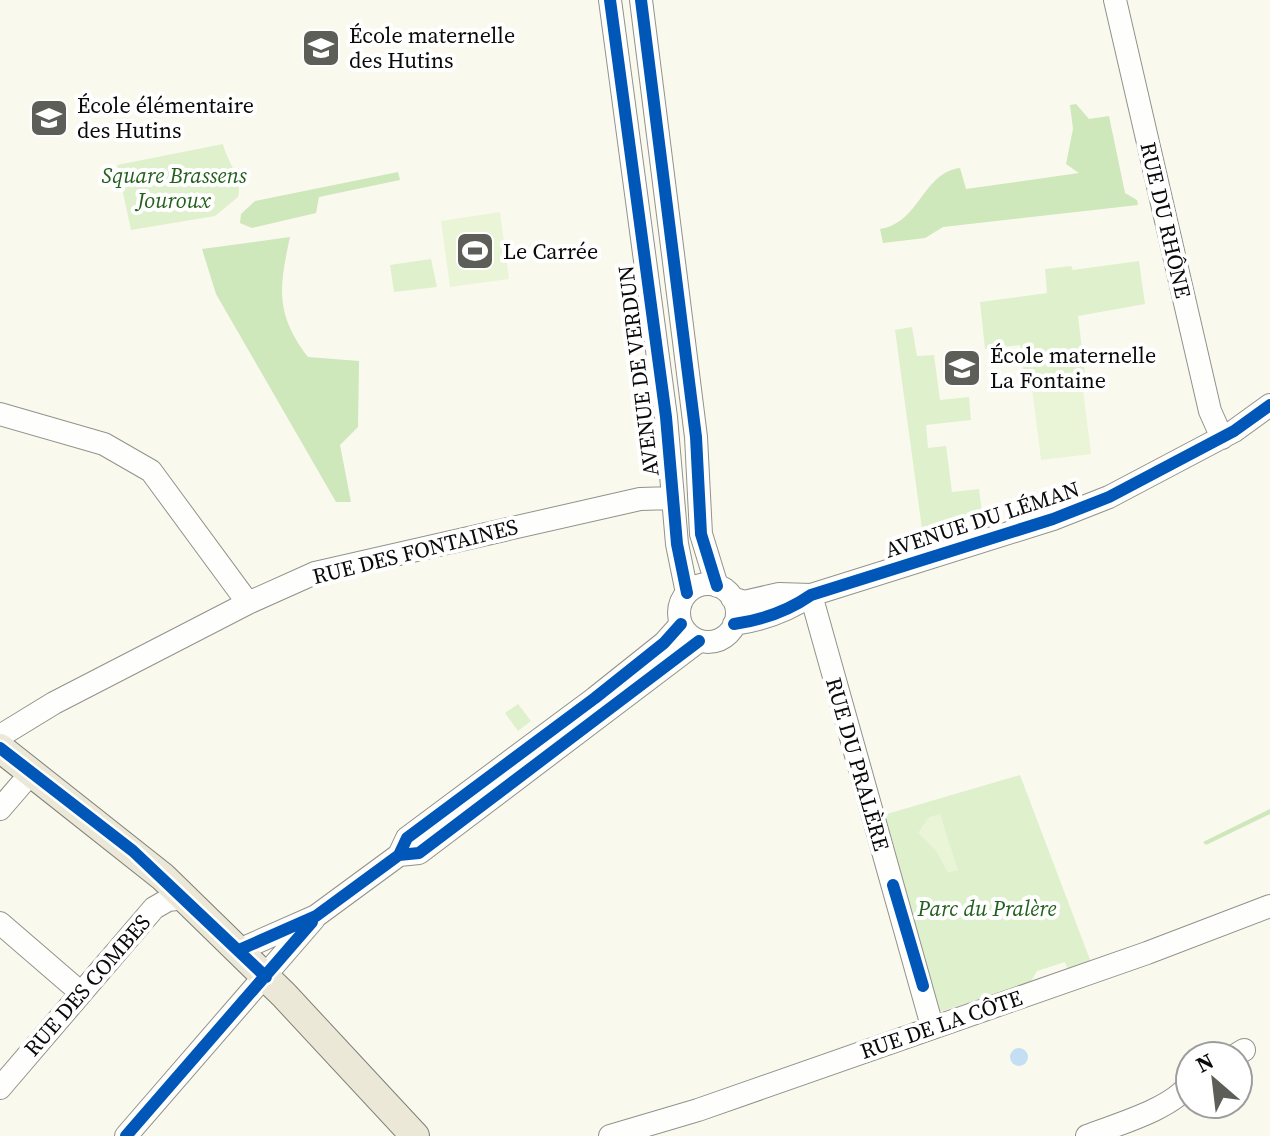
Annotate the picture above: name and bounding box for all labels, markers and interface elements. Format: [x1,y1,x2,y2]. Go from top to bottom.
place label: École maternelle des Hutins [349,20,515,75]
school or university icon: École maternelle des Hutins [300,27,342,69]
place label: École élémentaire des Hutins [77,90,254,145]
school or university icon: École élémentaire des Hutins [28,97,70,139]
street label: RUE DU RHÔNE [1133,139,1199,301]
park label: Square Brassens Jouroux [101,160,247,215]
sports icon: Le Carrée [454,230,496,272]
place label: Le Carrée [503,236,598,266]
street label: AVENUE DE VERDUN [610,264,666,478]
place label: École maternelle La Fontaine [990,340,1156,395]
school or university icon: École maternelle La Fontaine [941,347,983,389]
street label: AVENUE DU LÉMAN [881,473,1083,565]
street label: RUE DES FONTAINES [309,511,521,591]
street label: RUE DU PRALÈRE [819,674,897,854]
park label: Parc du Pralère [917,893,1056,923]
street label: RUE DES COMBES [17,908,157,1062]
street label: RUE DE LA CÔTE [856,982,1026,1066]
north arrow [1174,1040,1254,1120]
text: N [1190,1045,1219,1079]

